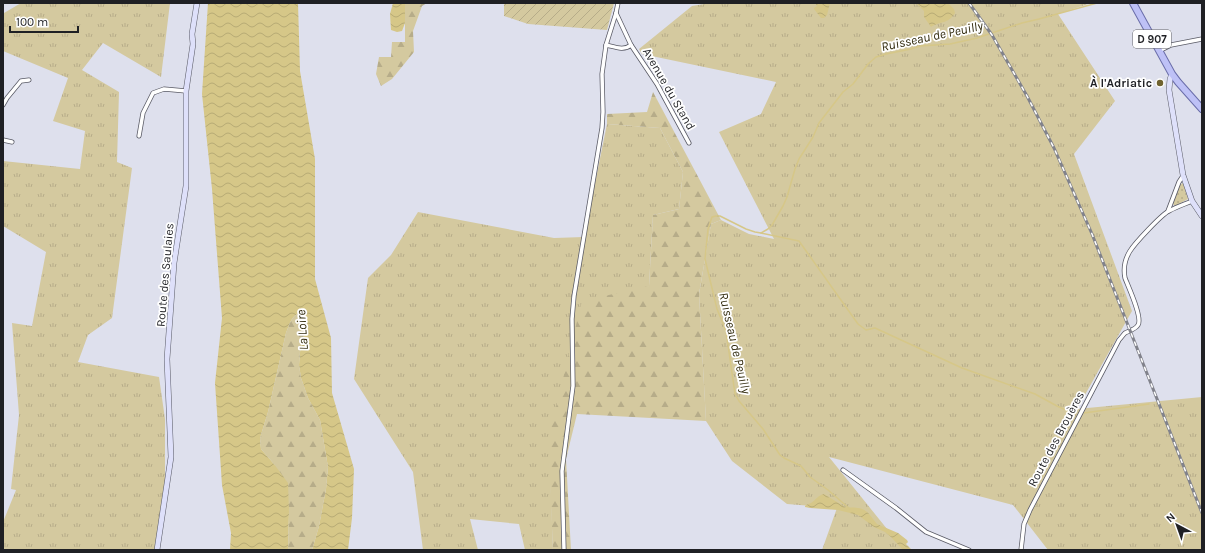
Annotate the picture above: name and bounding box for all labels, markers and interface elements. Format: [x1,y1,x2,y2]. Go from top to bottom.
scale bar [10,8,78,34]
text: 100 m [16,15,48,29]
water label: Ruisseau de Peuilly [880,18,985,54]
road number: D 907 [1133,30,1171,48]
street label: Avenue du Stand [640,46,698,132]
place label: À l'Adriatic [1090,75,1152,90]
marker: À l'Adriatic [1155,78,1165,88]
street label: Route des Saulaies [153,222,177,328]
water label: Ruisseau de Peuilly [716,291,754,395]
water label: La Loire [293,309,311,351]
street label: Route des Brouères [1025,389,1087,489]
north arrow [1157,505,1197,545]
text: N [1164,510,1178,525]

